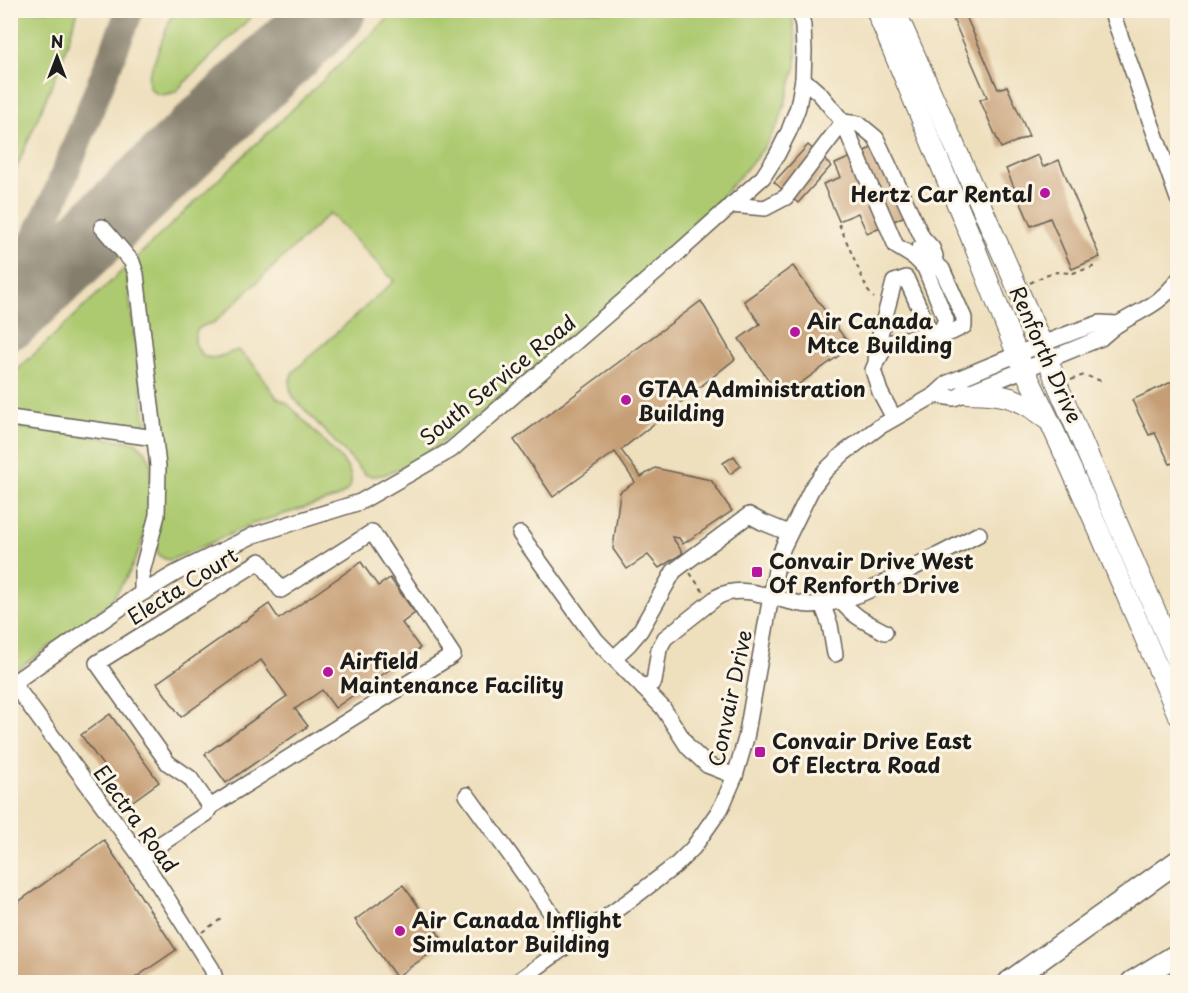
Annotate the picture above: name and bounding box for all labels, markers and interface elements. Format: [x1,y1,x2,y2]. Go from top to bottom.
north arrow [27,27,87,87]
text: N [51,29,63,53]
place label: Hertz Car Rental [851,177,1033,209]
marker: Hertz Car Rental [1038,186,1052,200]
street label: Renforth Drive [1002,280,1092,428]
place label: Air Canada Mtce Building [807,304,952,360]
street label: South Service Road [412,306,582,452]
marker: Air Canada Mtce Building [788,325,802,339]
place label: GTAA Administration Building [638,372,866,428]
marker: GTAA Administration Building [619,393,633,407]
street label: Electa Court [121,538,243,632]
place label: Convair Drive West Of Renforth Drive [769,544,974,600]
marker: Convair Drive West Of Renforth Drive [750,565,764,579]
street label: Convair Drive [699,627,759,769]
place label: Airfield Maintenance Facility [339,644,564,700]
marker: Airfield Maintenance Facility [321,665,335,679]
place label: Convair Drive East Of Electra Road [772,724,972,780]
marker: Convair Drive East Of Electra Road [753,745,767,759]
street label: Electra Road [87,757,187,879]
place label: Air Canada Inflight Simulator Building [412,903,622,959]
marker: Air Canada Inflight Simulator Building [393,924,407,938]

